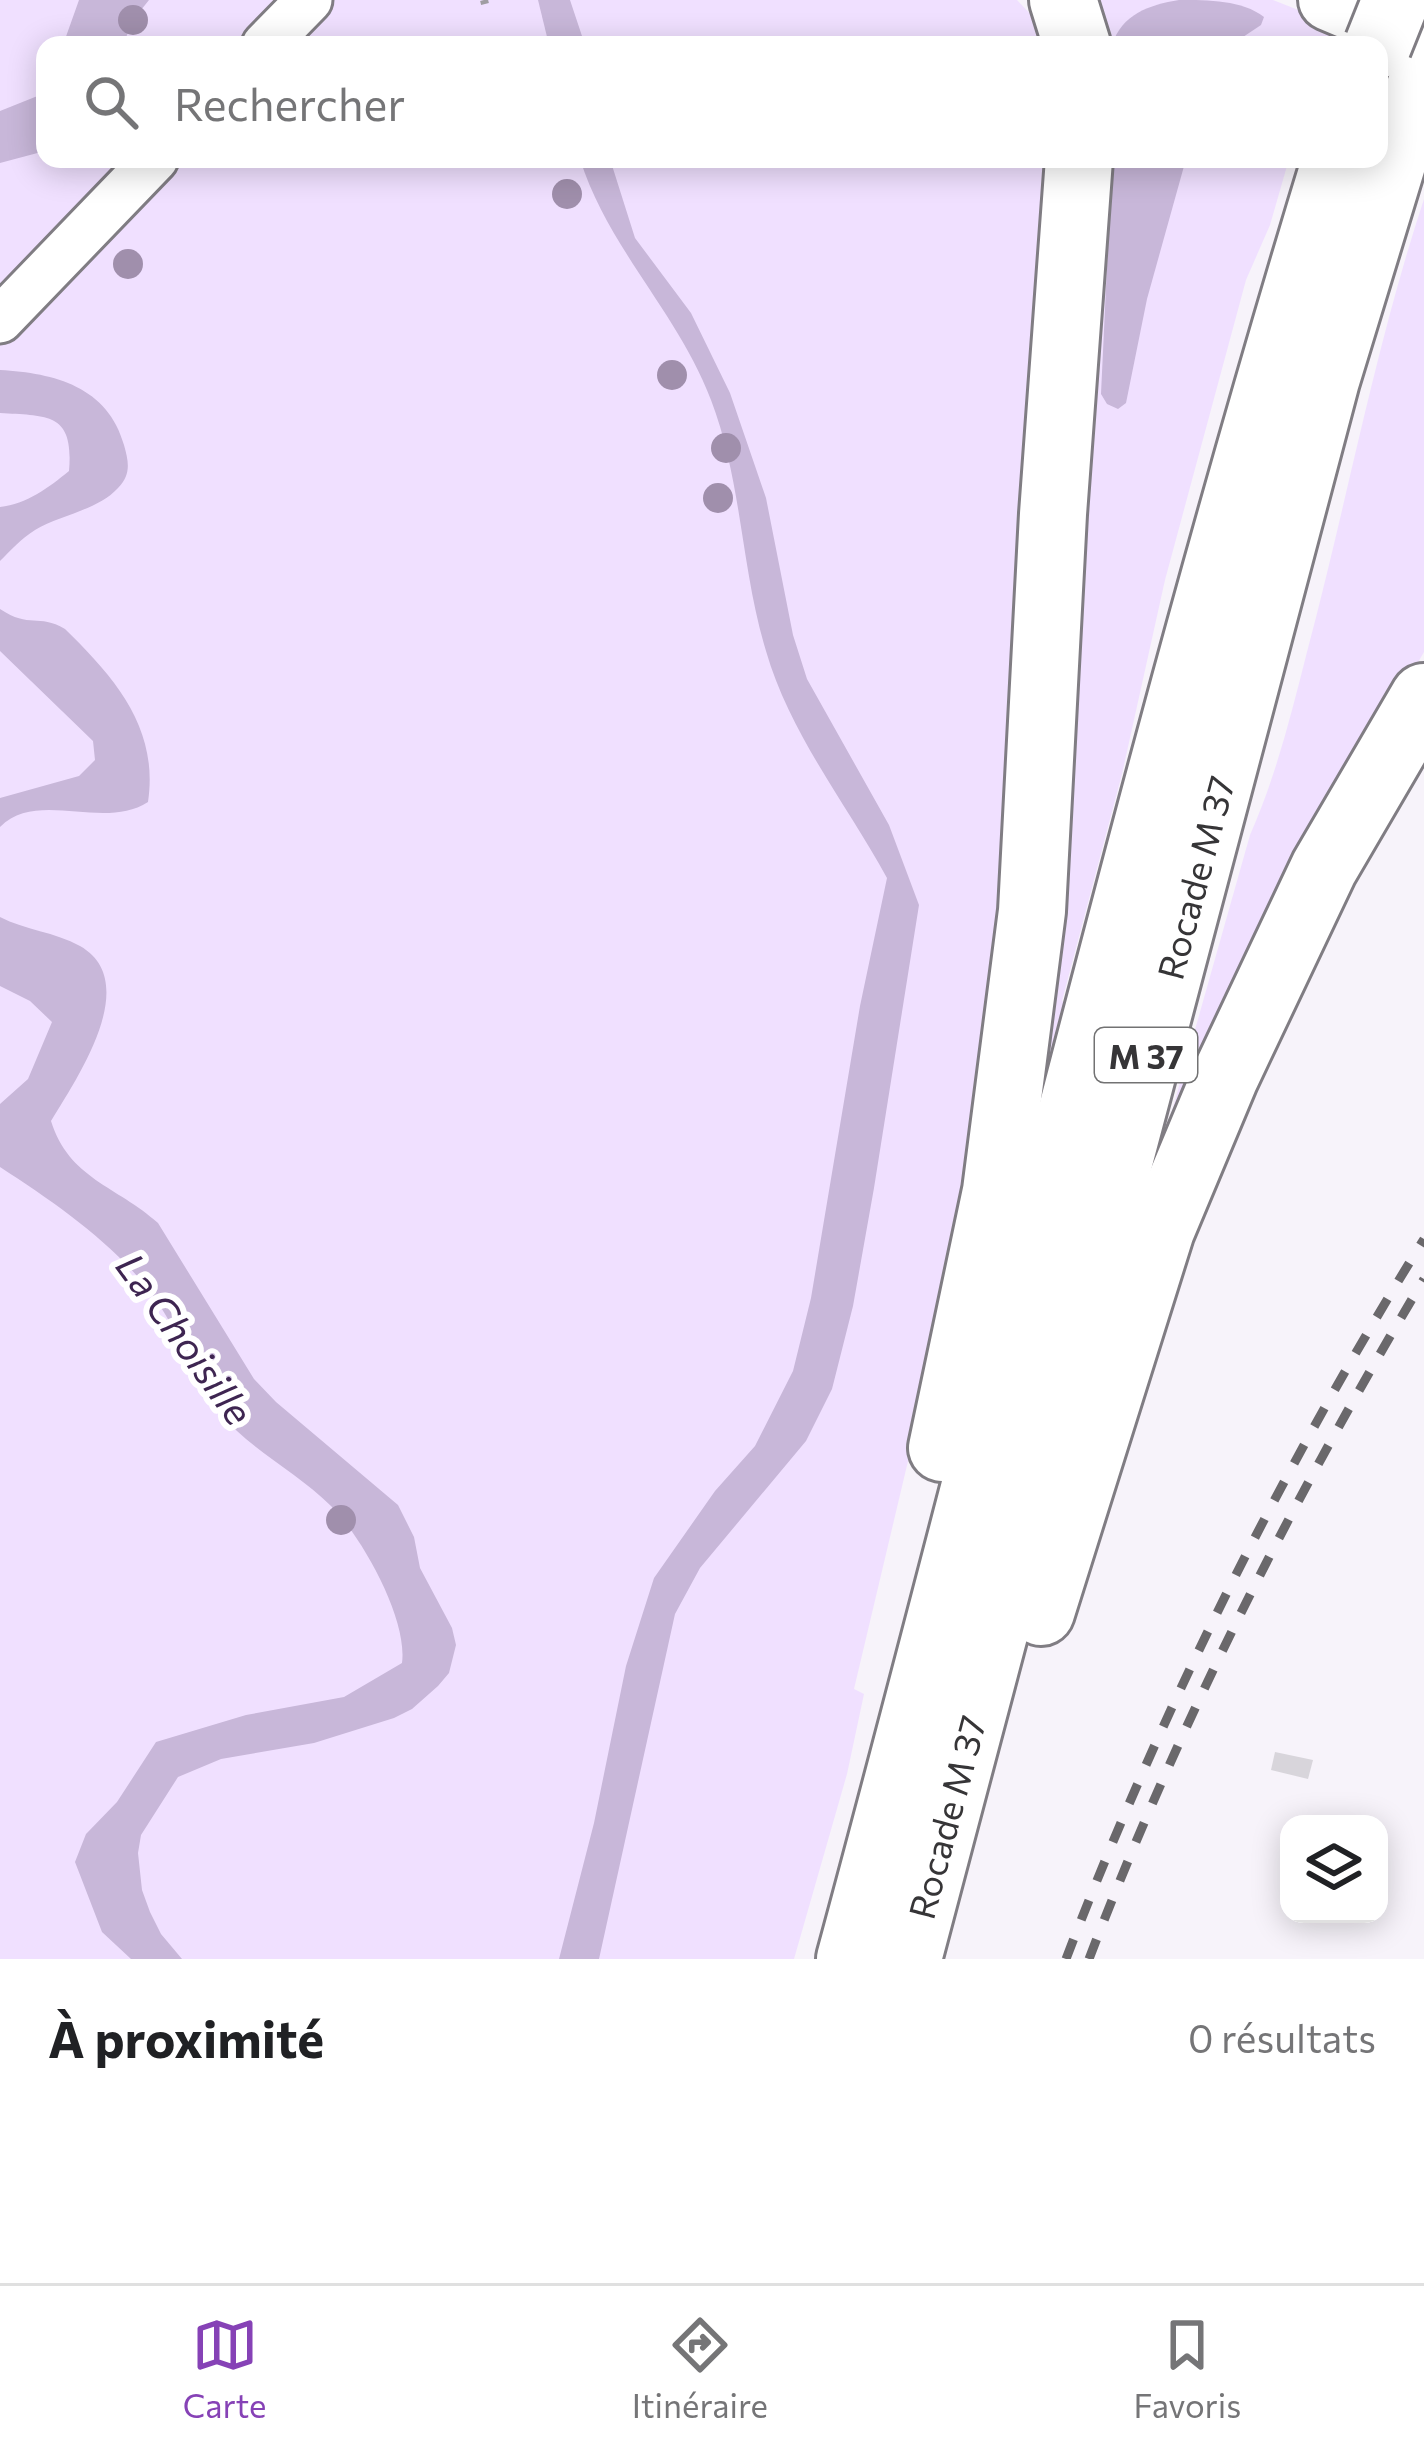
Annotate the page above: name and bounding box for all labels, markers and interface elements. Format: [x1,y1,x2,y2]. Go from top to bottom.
search box [36,36,1388,168]
icon: search [78,69,144,135]
text: Rechercher [174,75,405,130]
street label: Rocade M 37 [1146,771,1242,984]
road number: M 37 [1095,1028,1197,1082]
water label: La Choisille [108,1243,264,1433]
street label: Rocade M 37 [898,1710,994,1923]
map controls [1280,1815,1388,1923]
button: layers [1280,1815,1388,1923]
text: À proximité [48,2006,324,2069]
text: 0 résultats [1188,2013,1376,2061]
tab: Carte [183,2312,266,2425]
tab: Itinéraire [632,2312,768,2425]
tab: Favoris [1133,2312,1241,2425]

